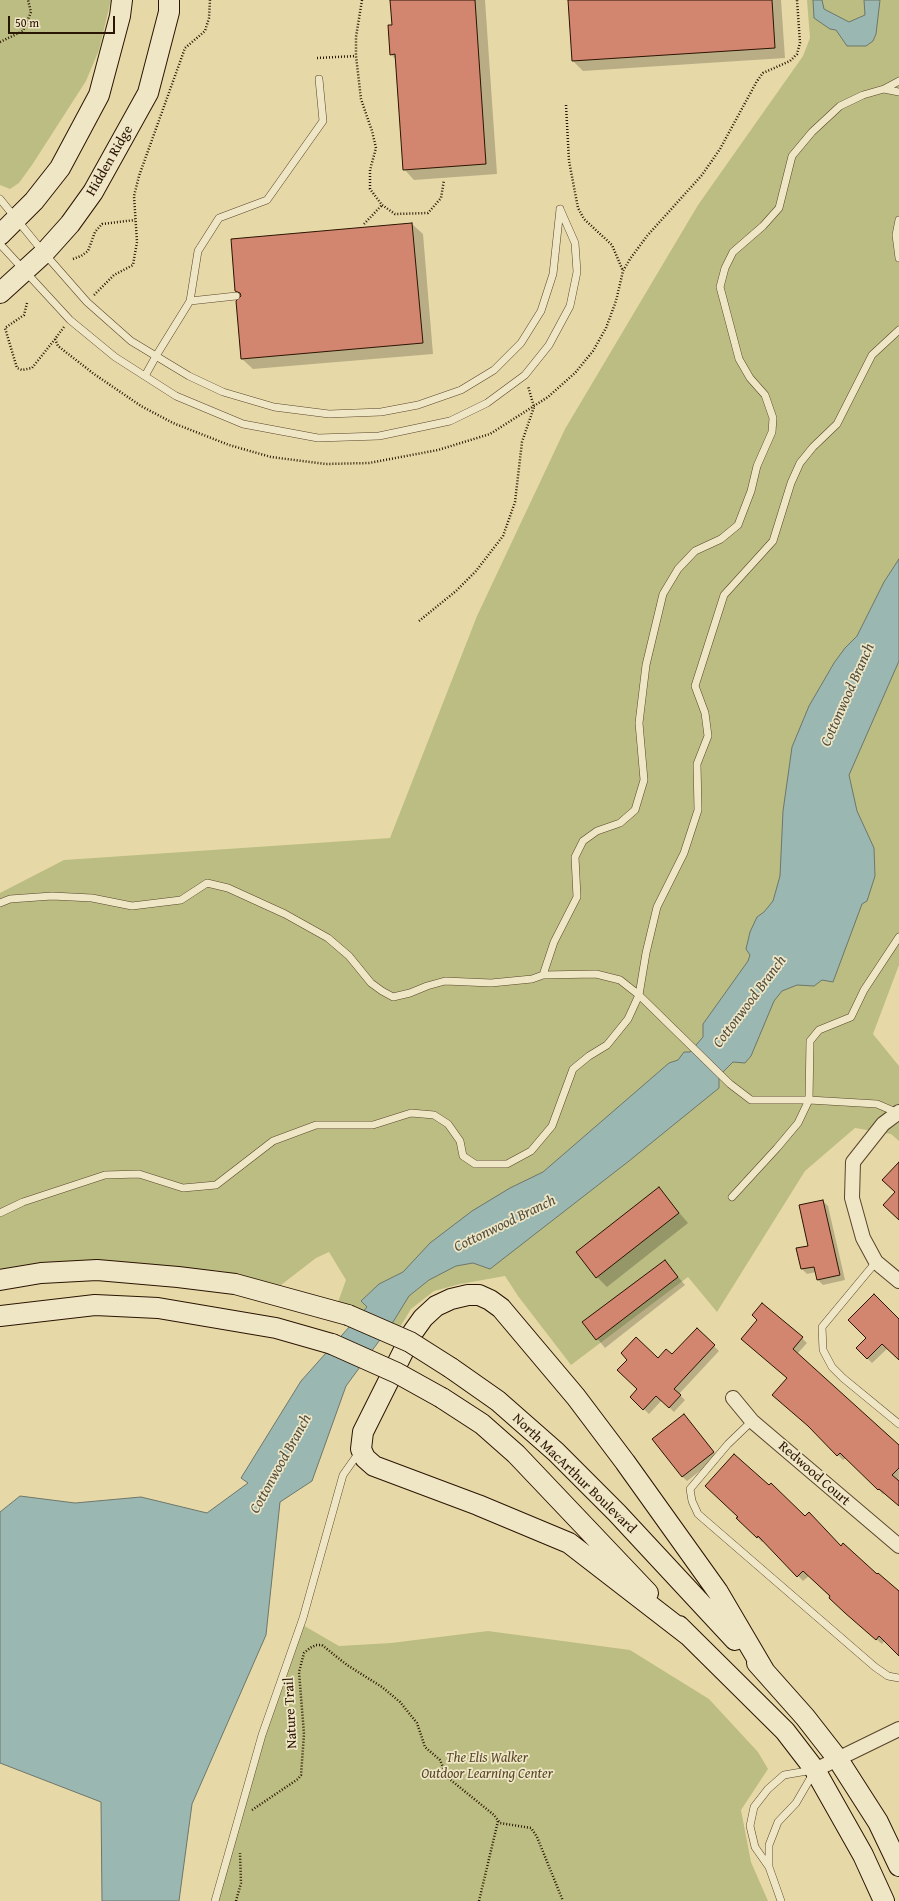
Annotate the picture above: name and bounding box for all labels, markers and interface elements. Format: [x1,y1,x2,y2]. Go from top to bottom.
scale bar [10,8,117,34]
text: 50 m [15,14,39,31]
street label: Hidden Ridge [83,123,137,199]
water label: Cottonwood Branch [817,641,879,749]
water label: Cottonwood Branch [709,952,791,1052]
water label: Cottonwood Branch [451,1192,559,1256]
water label: Cottonwood Branch [246,1411,316,1517]
street label: North MacArthur Boulevard [509,1411,639,1537]
street label: Redwood Court [775,1438,853,1510]
street label: Nature Trail [281,1677,301,1749]
park label: The Elis Walker Outdoor Learning Center [421,1750,553,1782]

